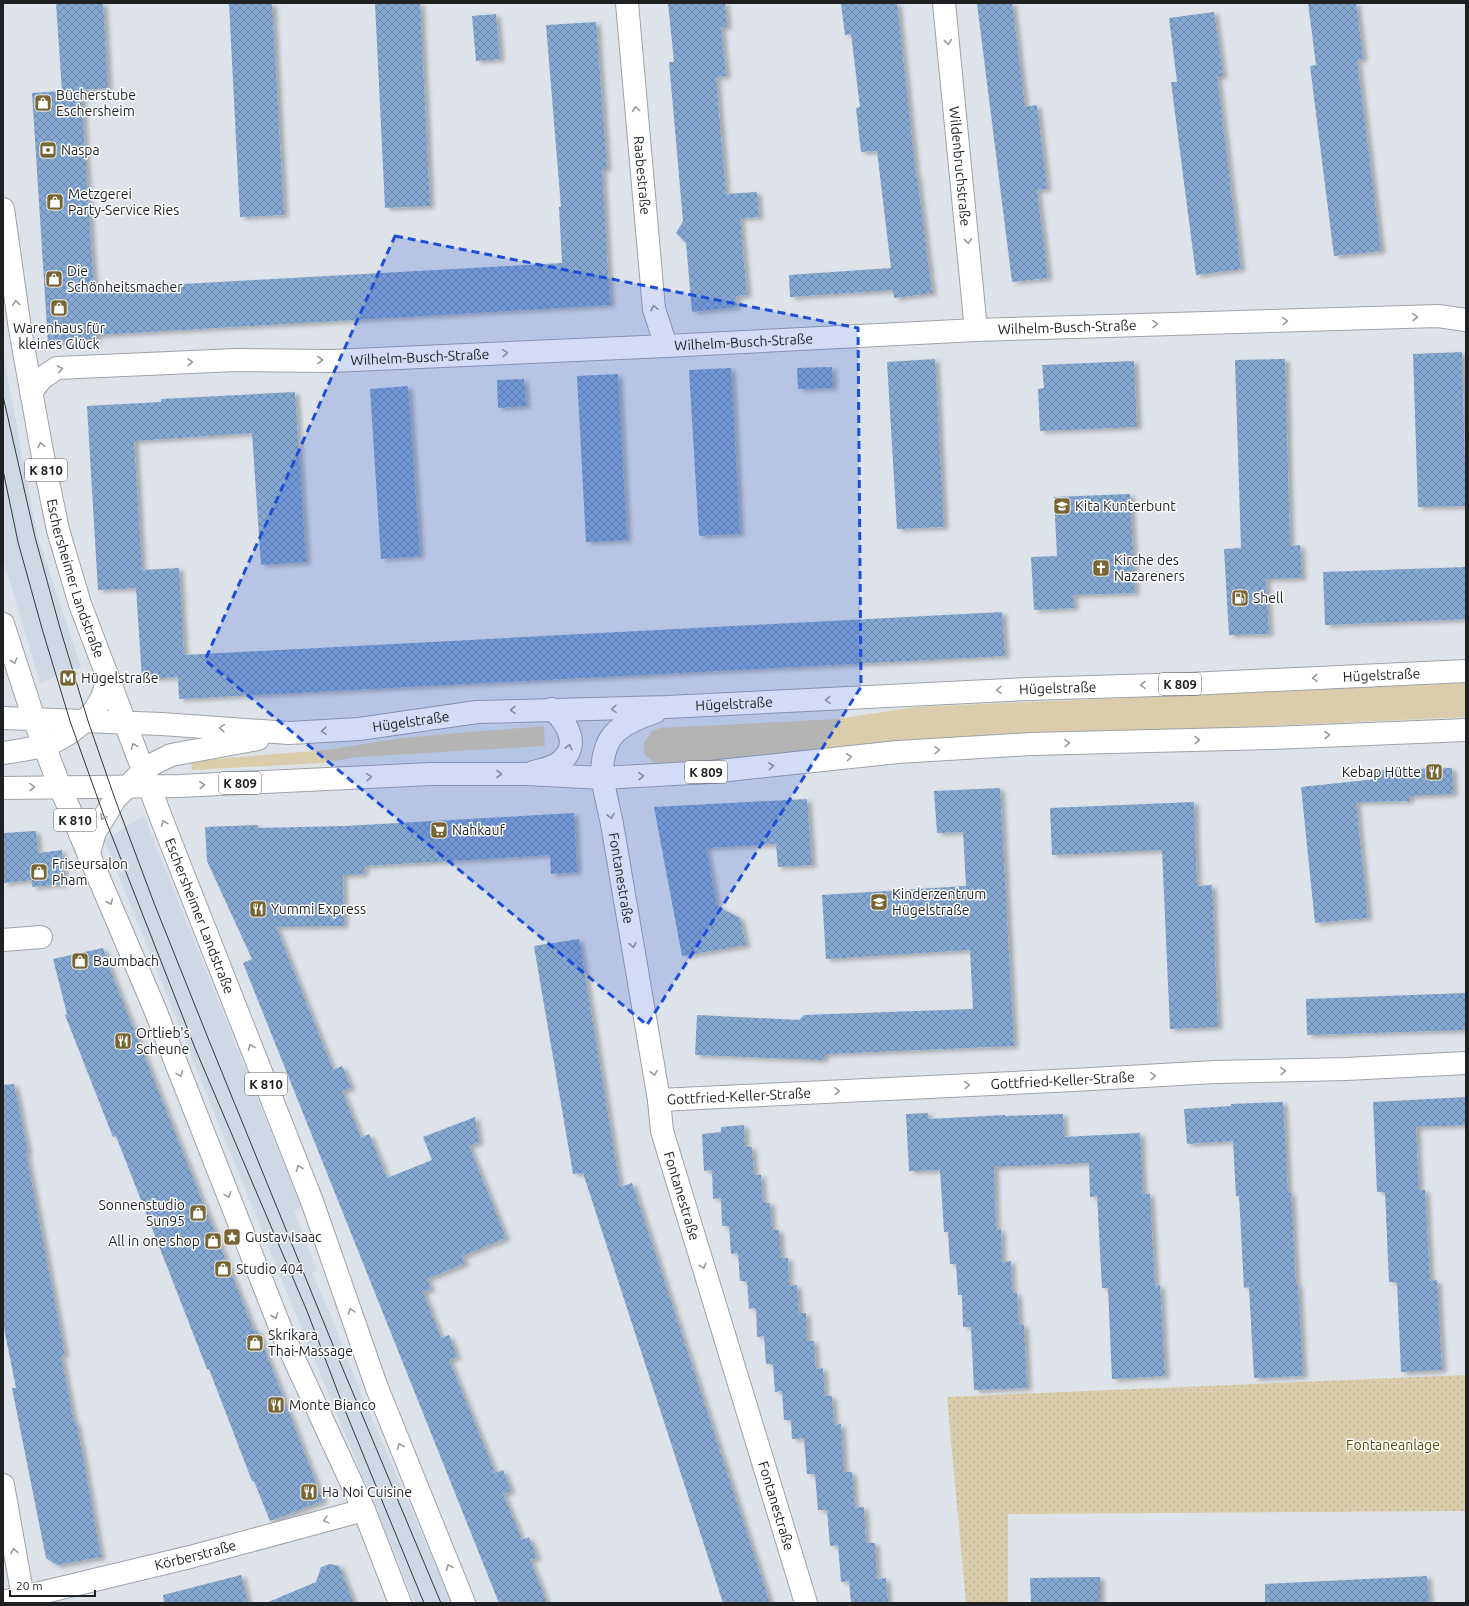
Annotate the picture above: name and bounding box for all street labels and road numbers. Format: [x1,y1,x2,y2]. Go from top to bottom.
street label: Wildenbruchstraße [946,105,974,227]
street label: Raabestraße [631,135,654,216]
street label: Wilhelm-Busch-Straße [998,317,1137,337]
street label: Wilhelm-Busch-Straße [674,330,813,354]
street label: Wilhelm-Busch-Straße [350,346,490,368]
road number: K 810 [25,459,67,481]
street label: Eschersheimer Landstraße [44,497,108,660]
street label: Hügelstraße [1342,665,1421,685]
road number: K 809 [1159,673,1201,695]
street label: Hügelstraße [1019,679,1097,697]
street label: Hügelstraße [695,694,773,714]
street label: Hügelstraße [371,708,450,735]
road number: K 809 [685,761,727,783]
road number: K 809 [219,772,261,794]
road number: K 810 [54,809,96,831]
street label: Fontanestraße [606,831,637,925]
street label: Eschersheimer Landstraße [162,836,237,996]
street label: Gottfried-Keller-Straße [990,1069,1135,1092]
road number: K 810 [245,1073,287,1095]
street label: Gottfried-Keller-Straße [666,1085,811,1108]
street label: Fontanestraße [661,1149,703,1242]
street label: Fontanestraße [755,1459,797,1552]
street label: Körberstraße [153,1537,238,1573]

